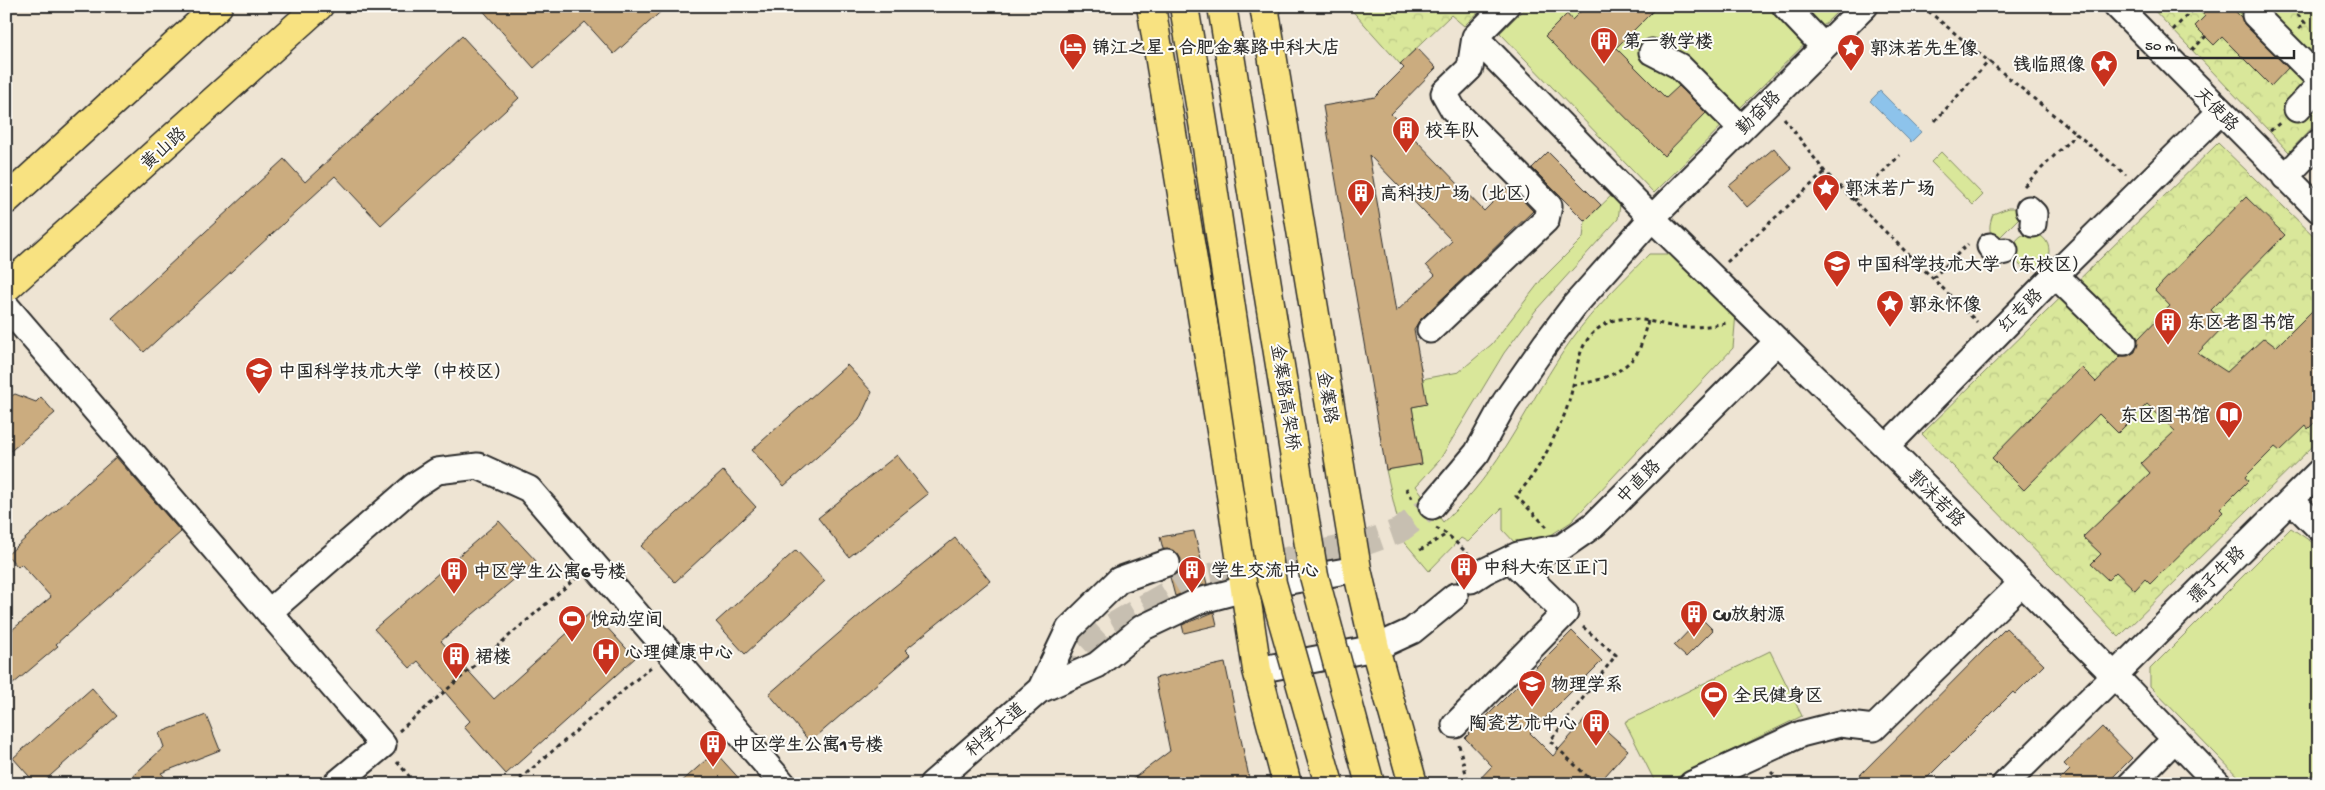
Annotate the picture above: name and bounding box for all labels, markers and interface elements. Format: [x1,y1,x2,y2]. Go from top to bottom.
building icon: 第一教学楼 [1589,26,1619,65]
scale bar [2138,28,2294,60]
place label: 第一教学楼 [1623,31,1713,54]
hotel icon: 锦江之星 - 合肥金寨路中科大店 [1058,32,1088,71]
place icon: 郭沫若先生像 [1836,33,1866,72]
place label: 锦江之星 - 合肥金寨路中科大店 [1092,37,1340,60]
text: 50 m [2145,38,2176,56]
place label: 郭沫若先生像 [1870,39,1978,61]
place icon: 钱临照像 [2089,49,2119,88]
place label: 钱临照像 [2013,55,2085,77]
street label: 天使路 [2189,84,2242,137]
street label: 勤奋路 [1733,87,1786,140]
building icon: 校车队 [1391,115,1421,154]
place label: 校车队 [1425,121,1479,143]
street label: 黄山路 [137,123,192,176]
place icon: 郭沫若广场 [1811,173,1841,212]
building icon: 高科技广场（北区） [1346,178,1376,217]
place label: 郭沫若广场 [1845,178,1935,201]
place label: 高科技广场（北区） [1380,183,1542,206]
school or university icon: 中国科学技术大学（东校区） [1822,249,1852,288]
place label: 中国科学技术大学（东校区） [1856,255,2090,277]
street label: 红专路 [1995,285,2048,338]
place icon: 郭永怀像 [1875,289,1905,328]
place label: 郭永怀像 [1909,295,1981,317]
building icon: 东区老图书馆 [2153,307,2183,346]
place label: 东区老图书馆 [2187,313,2295,335]
street label: 金寨路高架桥 [1265,342,1304,452]
school or university icon: 中国科学技术大学（中校区） [244,356,274,395]
place label: 中国科学技术大学（中校区） [278,362,512,384]
street label: 金寨路 [1311,369,1342,426]
library icon: 东区图书馆 [2214,400,2244,439]
place label: 东区图书馆 [2120,406,2210,428]
street label: 中直路 [1613,456,1666,509]
street label: 郭沫若路 [1902,466,1969,533]
street label: 孺子牛路 [2184,542,2251,609]
building icon: 中科大东区正门 [1449,552,1479,591]
building icon: 学生交流中心 [1177,555,1207,594]
building icon: 中区学生公寓6号楼 [439,556,469,595]
place label: 中科大东区正门 [1483,558,1609,580]
place label: 中区学生公寓6号楼 [473,561,626,584]
place label: 学生交流中心 [1211,561,1319,583]
building icon: Cu放射源 [1679,599,1709,638]
sports icon: 悦动空间 [557,604,587,643]
place label: Cu放射源 [1712,605,1785,627]
place label: 悦动空间 [591,610,663,632]
hospital icon: 心理健康中心 [591,637,621,676]
building icon: 裙楼 [441,641,471,680]
place label: 心理健康中心 [625,643,733,665]
place label: 裙楼 [475,647,511,669]
school or university icon: 物理学系 [1517,669,1547,708]
place label: 物理学系 [1551,675,1623,697]
sports icon: 全民健身区 [1699,680,1729,719]
place label: 全民健身区 [1733,685,1823,708]
street label: 科学大道 [962,699,1031,762]
building icon: 陶瓷艺术中心 [1581,708,1611,747]
place label: 陶瓷艺术中心 [1469,713,1577,736]
building icon: 中区学生公寓1号楼 [698,729,728,768]
place label: 中区学生公寓1号楼 [732,734,883,757]

